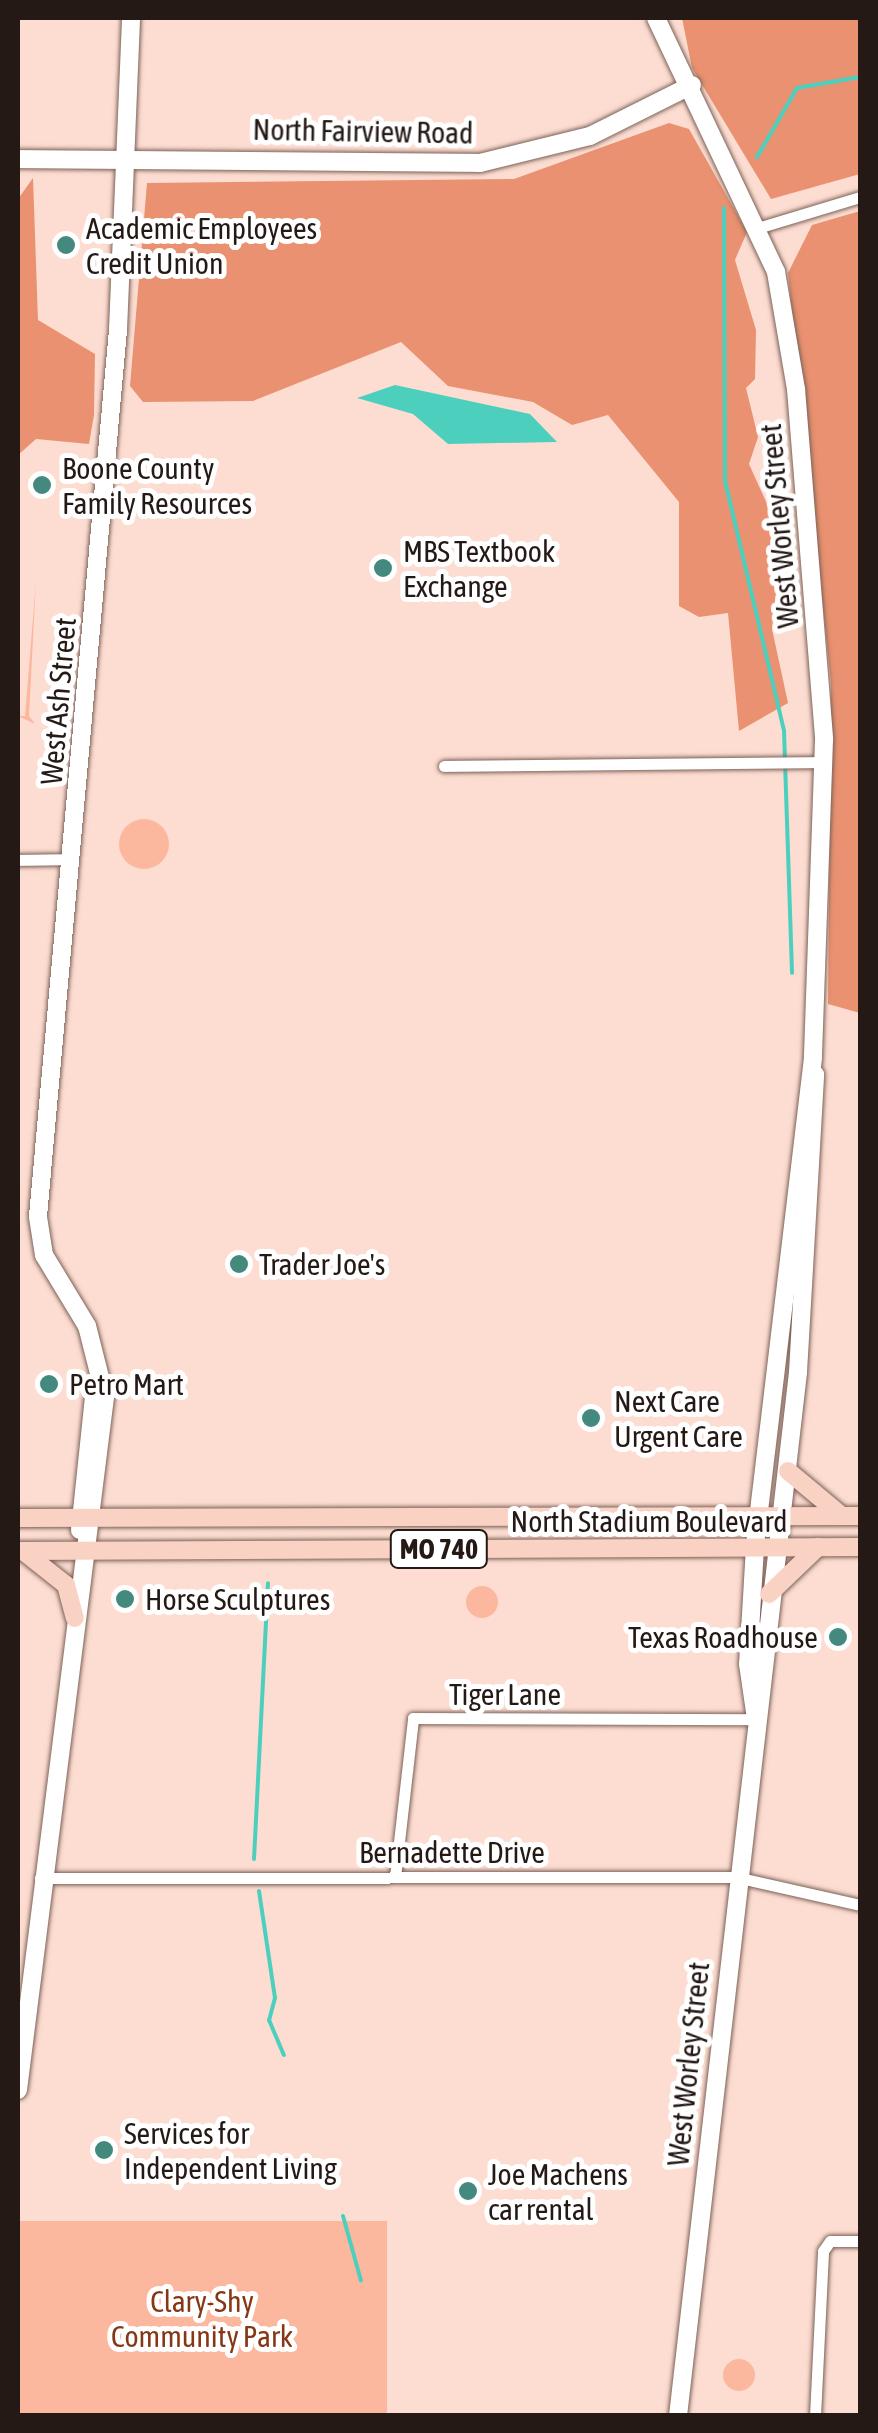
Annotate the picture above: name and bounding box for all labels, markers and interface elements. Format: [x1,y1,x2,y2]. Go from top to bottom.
street label: North Fairview Road [252,111,474,151]
place label: Academic Employees Credit Union [86,210,317,280]
marker: Academic Employees Credit Union [55,234,77,256]
street label: West Worley Street [752,422,806,630]
place label: Boone County Family Resources [62,450,252,520]
marker: Boone County Family Resources [31,474,53,496]
place label: MBS Textbook Exchange [403,533,555,604]
marker: MBS Textbook Exchange [372,557,394,579]
street label: West Ash Street [33,616,83,786]
place label: Trader Joe's [259,1246,385,1282]
marker: Trader Joe's [228,1253,250,1275]
place label: Petro Mart [69,1366,184,1402]
marker: Petro Mart [38,1373,60,1395]
place label: Next Care Urgent Care [614,1383,743,1454]
marker: Next Care Urgent Care [578,1405,604,1431]
street label: North Stadium Boulevard [510,1503,788,1539]
road number: MO 740 [389,1526,489,1572]
place label: Horse Sculptures [145,1581,330,1617]
marker: Horse Sculptures [114,1588,136,1610]
place label: Texas Roadhouse [628,1619,818,1655]
marker: Texas Roadhouse [827,1626,849,1648]
street label: Tiger Lane [449,1676,561,1712]
street label: Bernadette Drive [359,1834,545,1870]
street label: West Worley Street [659,1960,717,2168]
place label: Services for Independent Living [124,2115,337,2186]
marker: Services for Independent Living [93,2139,115,2161]
place label: Joe Machens car rental [488,2156,628,2226]
marker: Joe Machens car rental [457,2180,479,2202]
park label: Clary-Shy Community Park [111,2283,293,2354]

